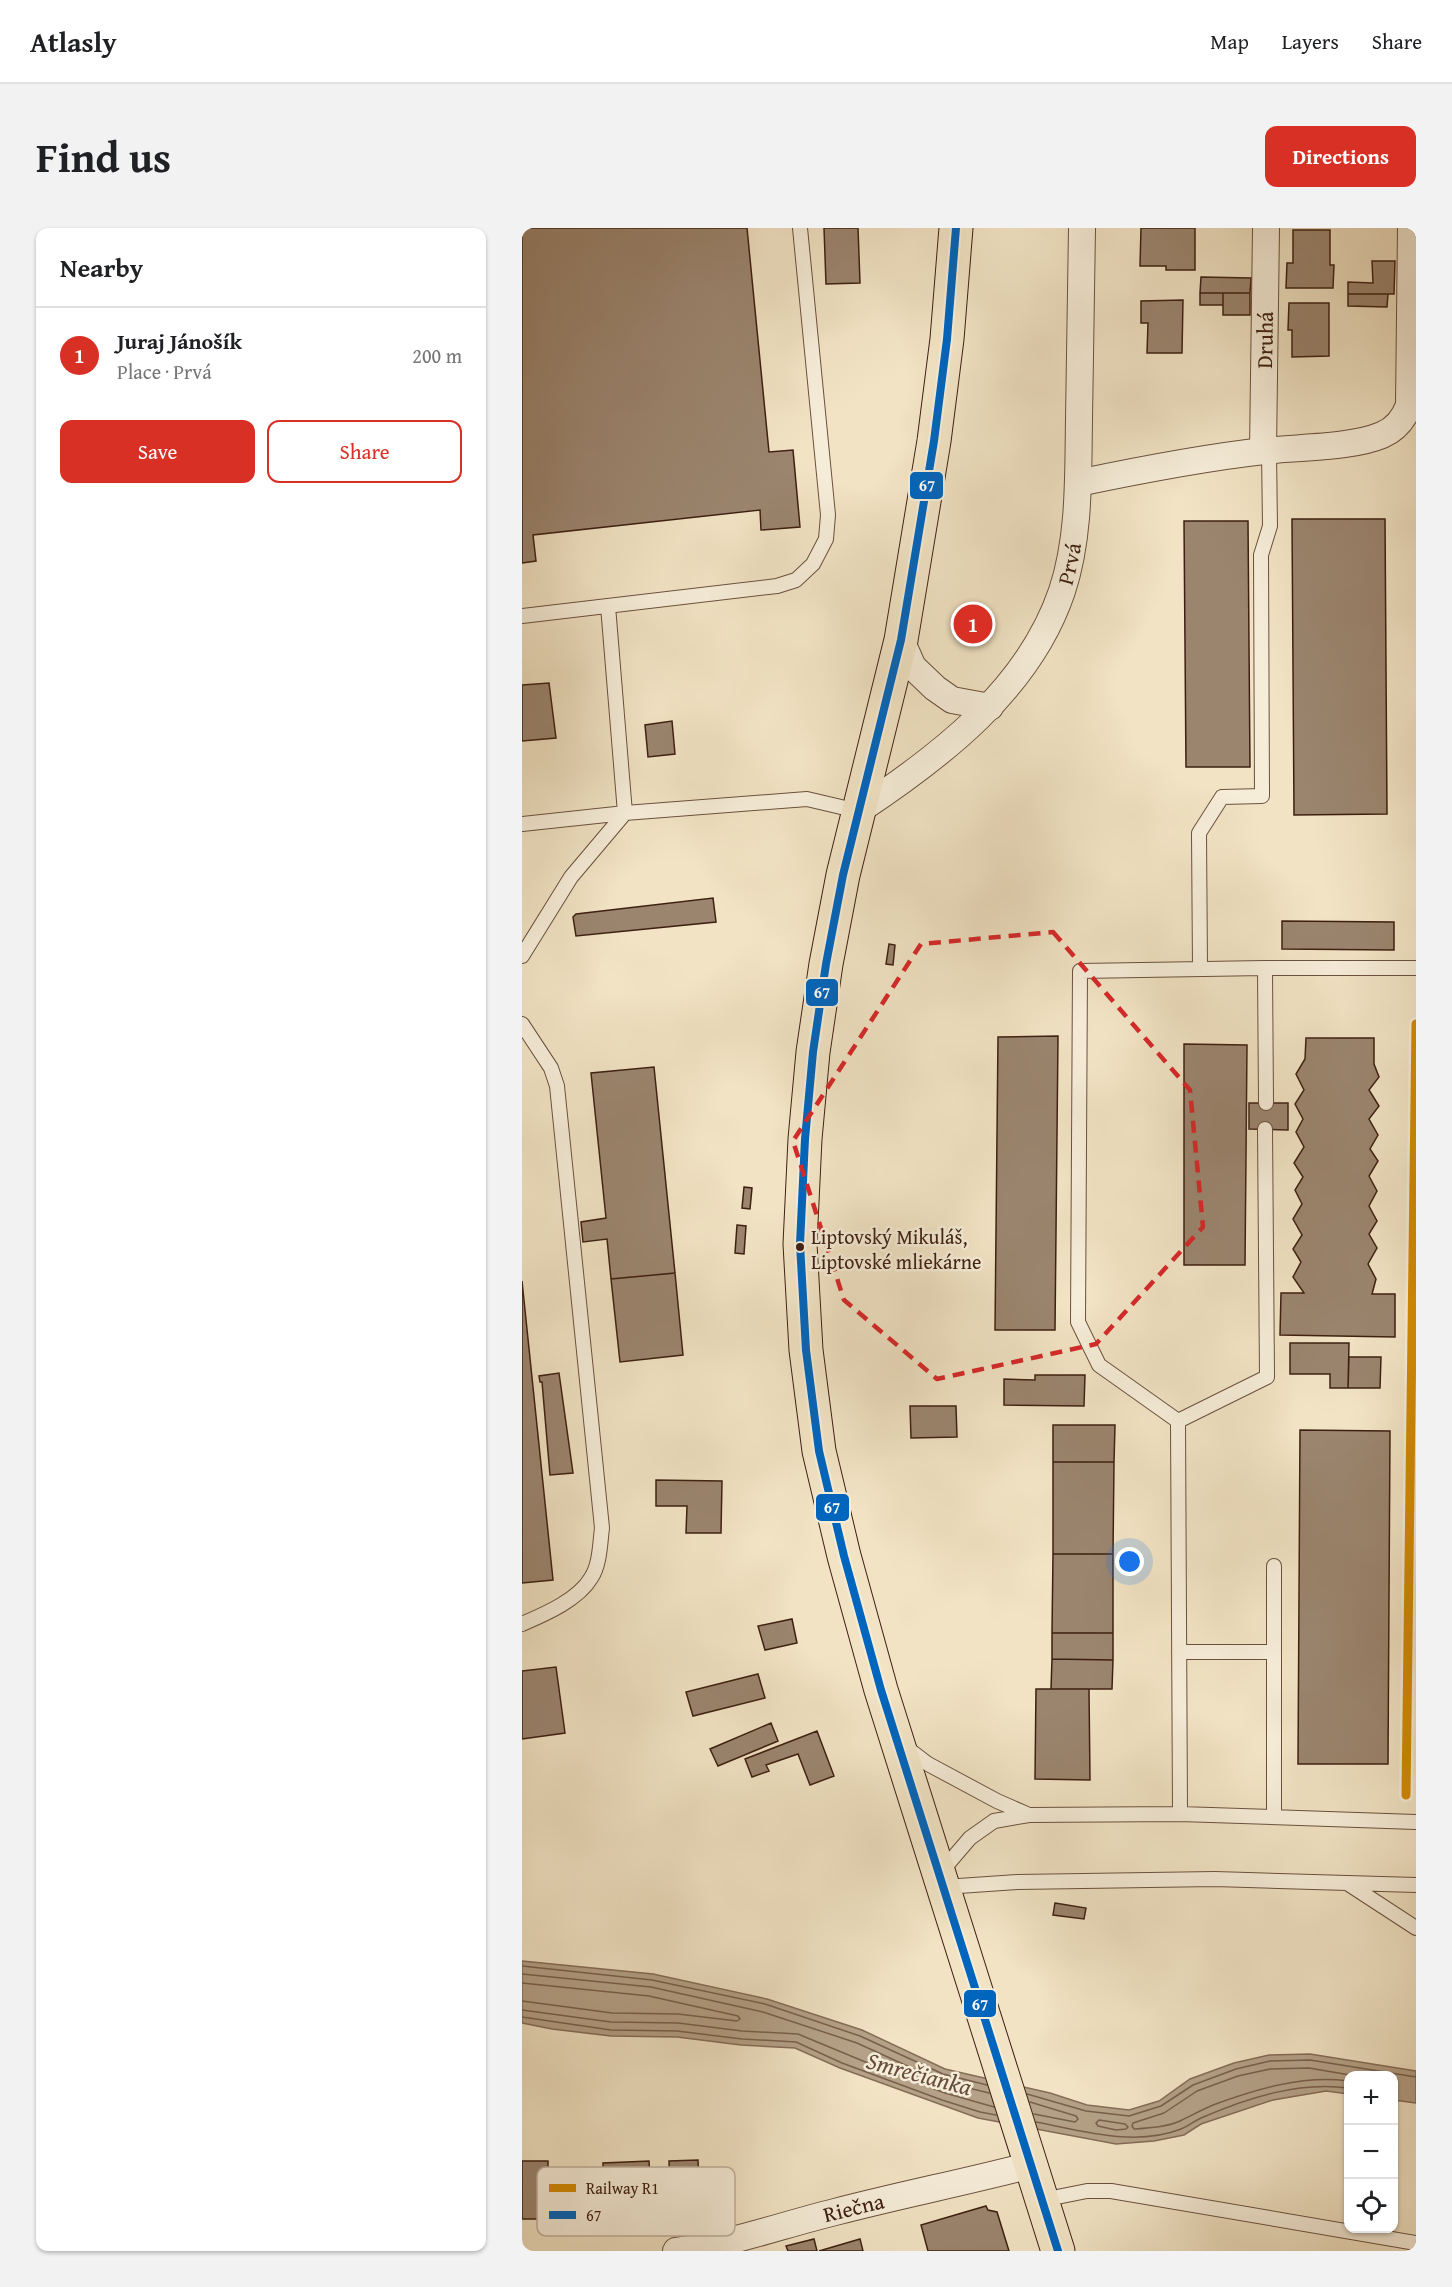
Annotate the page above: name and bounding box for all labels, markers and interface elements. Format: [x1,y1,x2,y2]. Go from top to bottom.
text: Atlasly [30,21,117,62]
text: Map [1210,26,1249,57]
text: Layers [1282,26,1339,57]
text: Share [1372,26,1422,57]
text: Find us [36,126,171,187]
button: Directions [1265,126,1416,187]
text: Nearby [60,248,143,287]
street label: Druhá [1248,311,1281,369]
text: Juraj Jánošík [117,325,242,357]
text: 1 [74,341,85,370]
text: 200 m [412,341,462,370]
text: Place · Prvá [117,357,212,386]
button: Save [60,420,255,483]
button: Share [267,420,462,483]
line badge: 67 [909,471,944,500]
text: 67 [919,473,935,497]
street label: Prvá [1049,540,1089,588]
pin: 1 [954,602,992,646]
line badge: 67 [805,978,839,1007]
text: 67 [814,980,830,1004]
place label: Liptovský Mikuláš, Liptovské mliekárne [811,1222,981,1276]
marker: Liptovský Mikuláš, Liptovské mliekárne [794,1241,806,1253]
line badge: 67 [815,1493,850,1522]
text: 67 [824,1495,840,1519]
your location [1115,1547,1144,1576]
line badge: 67 [963,1989,997,2018]
text: 67 [972,1992,988,2016]
water label: Smrečianka [863,2043,976,2104]
map controls [1344,2071,1398,2233]
button: + [1344,2071,1398,2125]
button: − [1344,2125,1398,2179]
legend [537,2167,735,2236]
text: Railway R1 [586,2176,659,2200]
button: locate [1344,2179,1398,2233]
street label: Riečna [820,2184,888,2230]
text: 67 [586,2203,602,2227]

